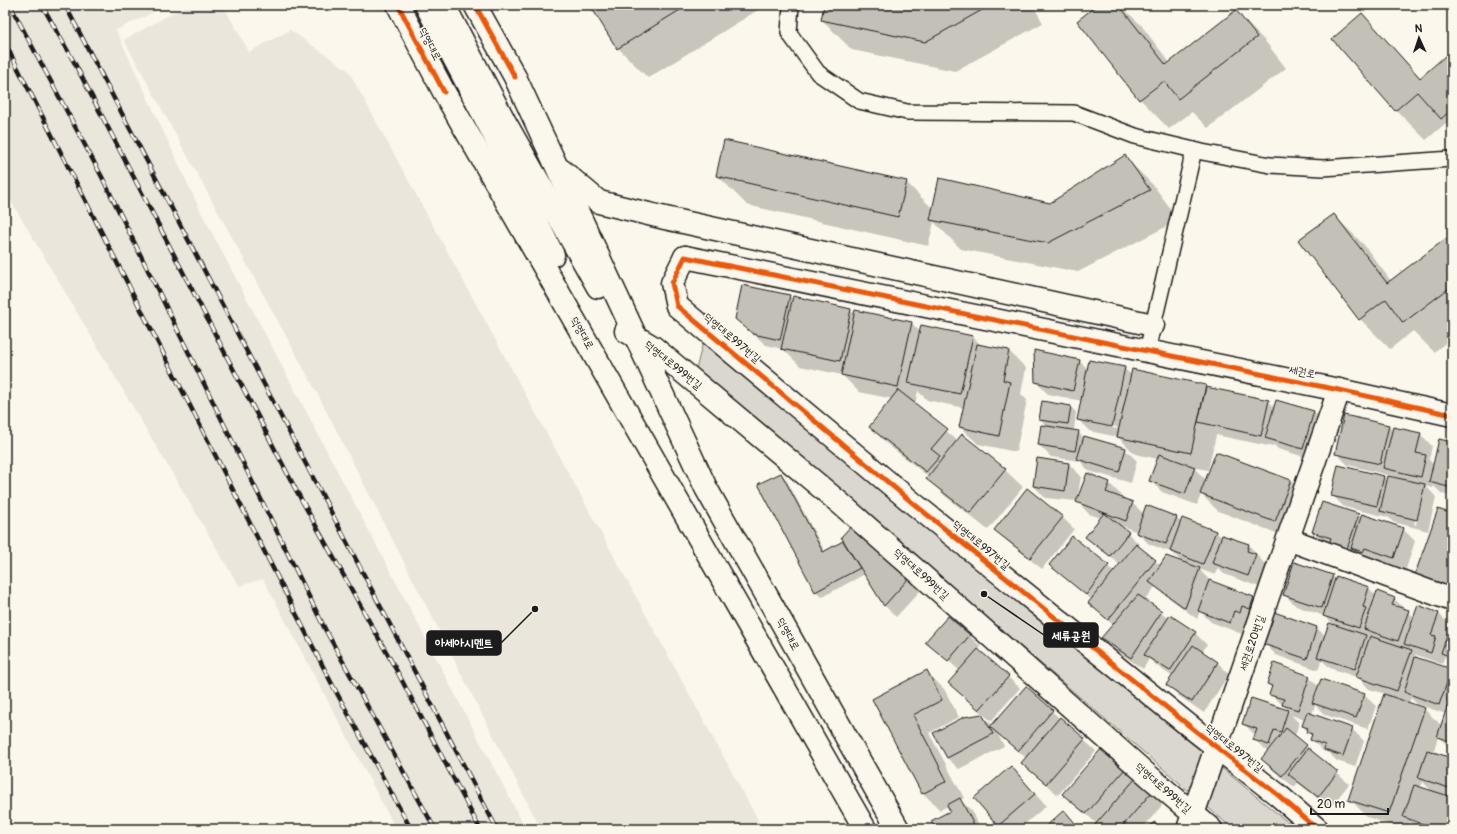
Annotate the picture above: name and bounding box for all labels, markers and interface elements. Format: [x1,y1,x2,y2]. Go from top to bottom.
north arrow [1399,18,1439,58]
text: N [1414,22,1423,35]
street label: 덕영대로 [416,25,444,63]
street label: 덕영대로997번길 [701,310,763,366]
street label: 덕영대로 [568,314,597,352]
street label: 덕영대로999번길 [642,338,704,392]
street label: 세권로 [1288,363,1316,381]
street label: 덕영대로997번길 [950,518,1013,572]
street label: 덕영대로999번길 [891,546,952,602]
street label: 세권로20번길 [1236,613,1268,672]
street label: 덕영대로 [774,615,802,653]
callout: 세류공원 [1044,623,1098,647]
text: 세류공원 [1051,629,1091,644]
callout: 아세아시멘트 [427,631,501,655]
text: 아세아시멘트 [435,636,493,651]
street label: 덕영대로997번길 [1202,721,1266,775]
street label: 덕영대로999번길 [1132,760,1194,816]
scale bar [1311,790,1388,816]
text: 20 m [1317,797,1346,812]

